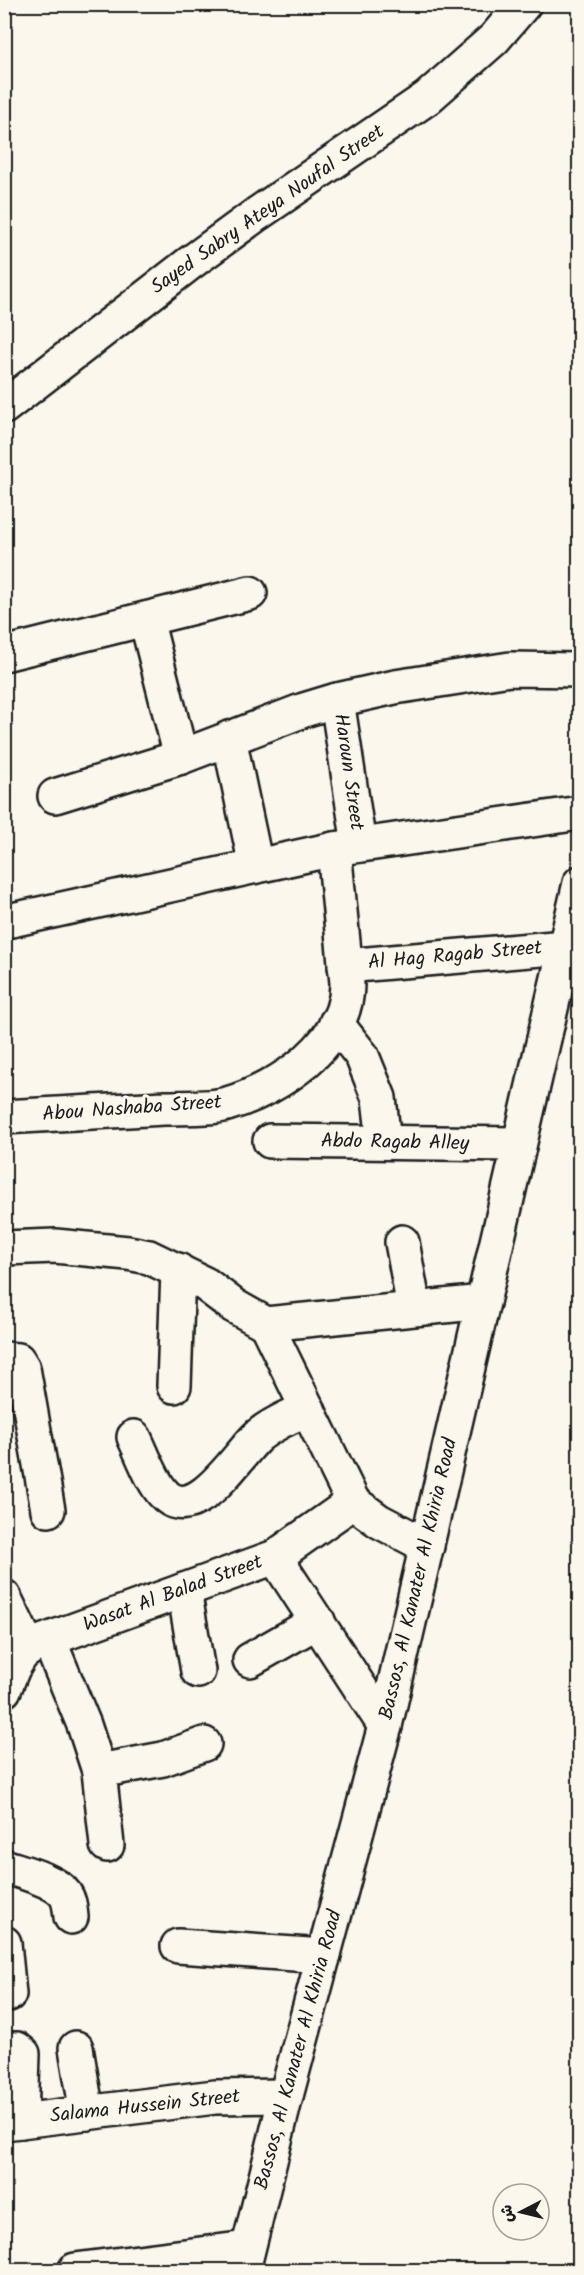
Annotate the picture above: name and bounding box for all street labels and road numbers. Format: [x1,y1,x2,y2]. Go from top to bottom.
street label: Sayed Sabry Ateya Noufal Street [144,117,392,303]
street label: Haroun Street [324,712,372,833]
street label: Al Hag Ragab Street [367,932,544,980]
street label: Abou Nashaba Street [41,1087,223,1131]
street label: Abdo Ragab Alley [320,1126,470,1160]
street label: Bassos, Al Kanater Al Khiria Road [371,1434,467,1723]
street label: Wasat Al Balad Street [79,1547,267,1641]
street label: Bassos, Al Kanater Al Khiria Road [246,1906,352,2193]
street label: Salama Hussein Street [48,2081,242,2133]

